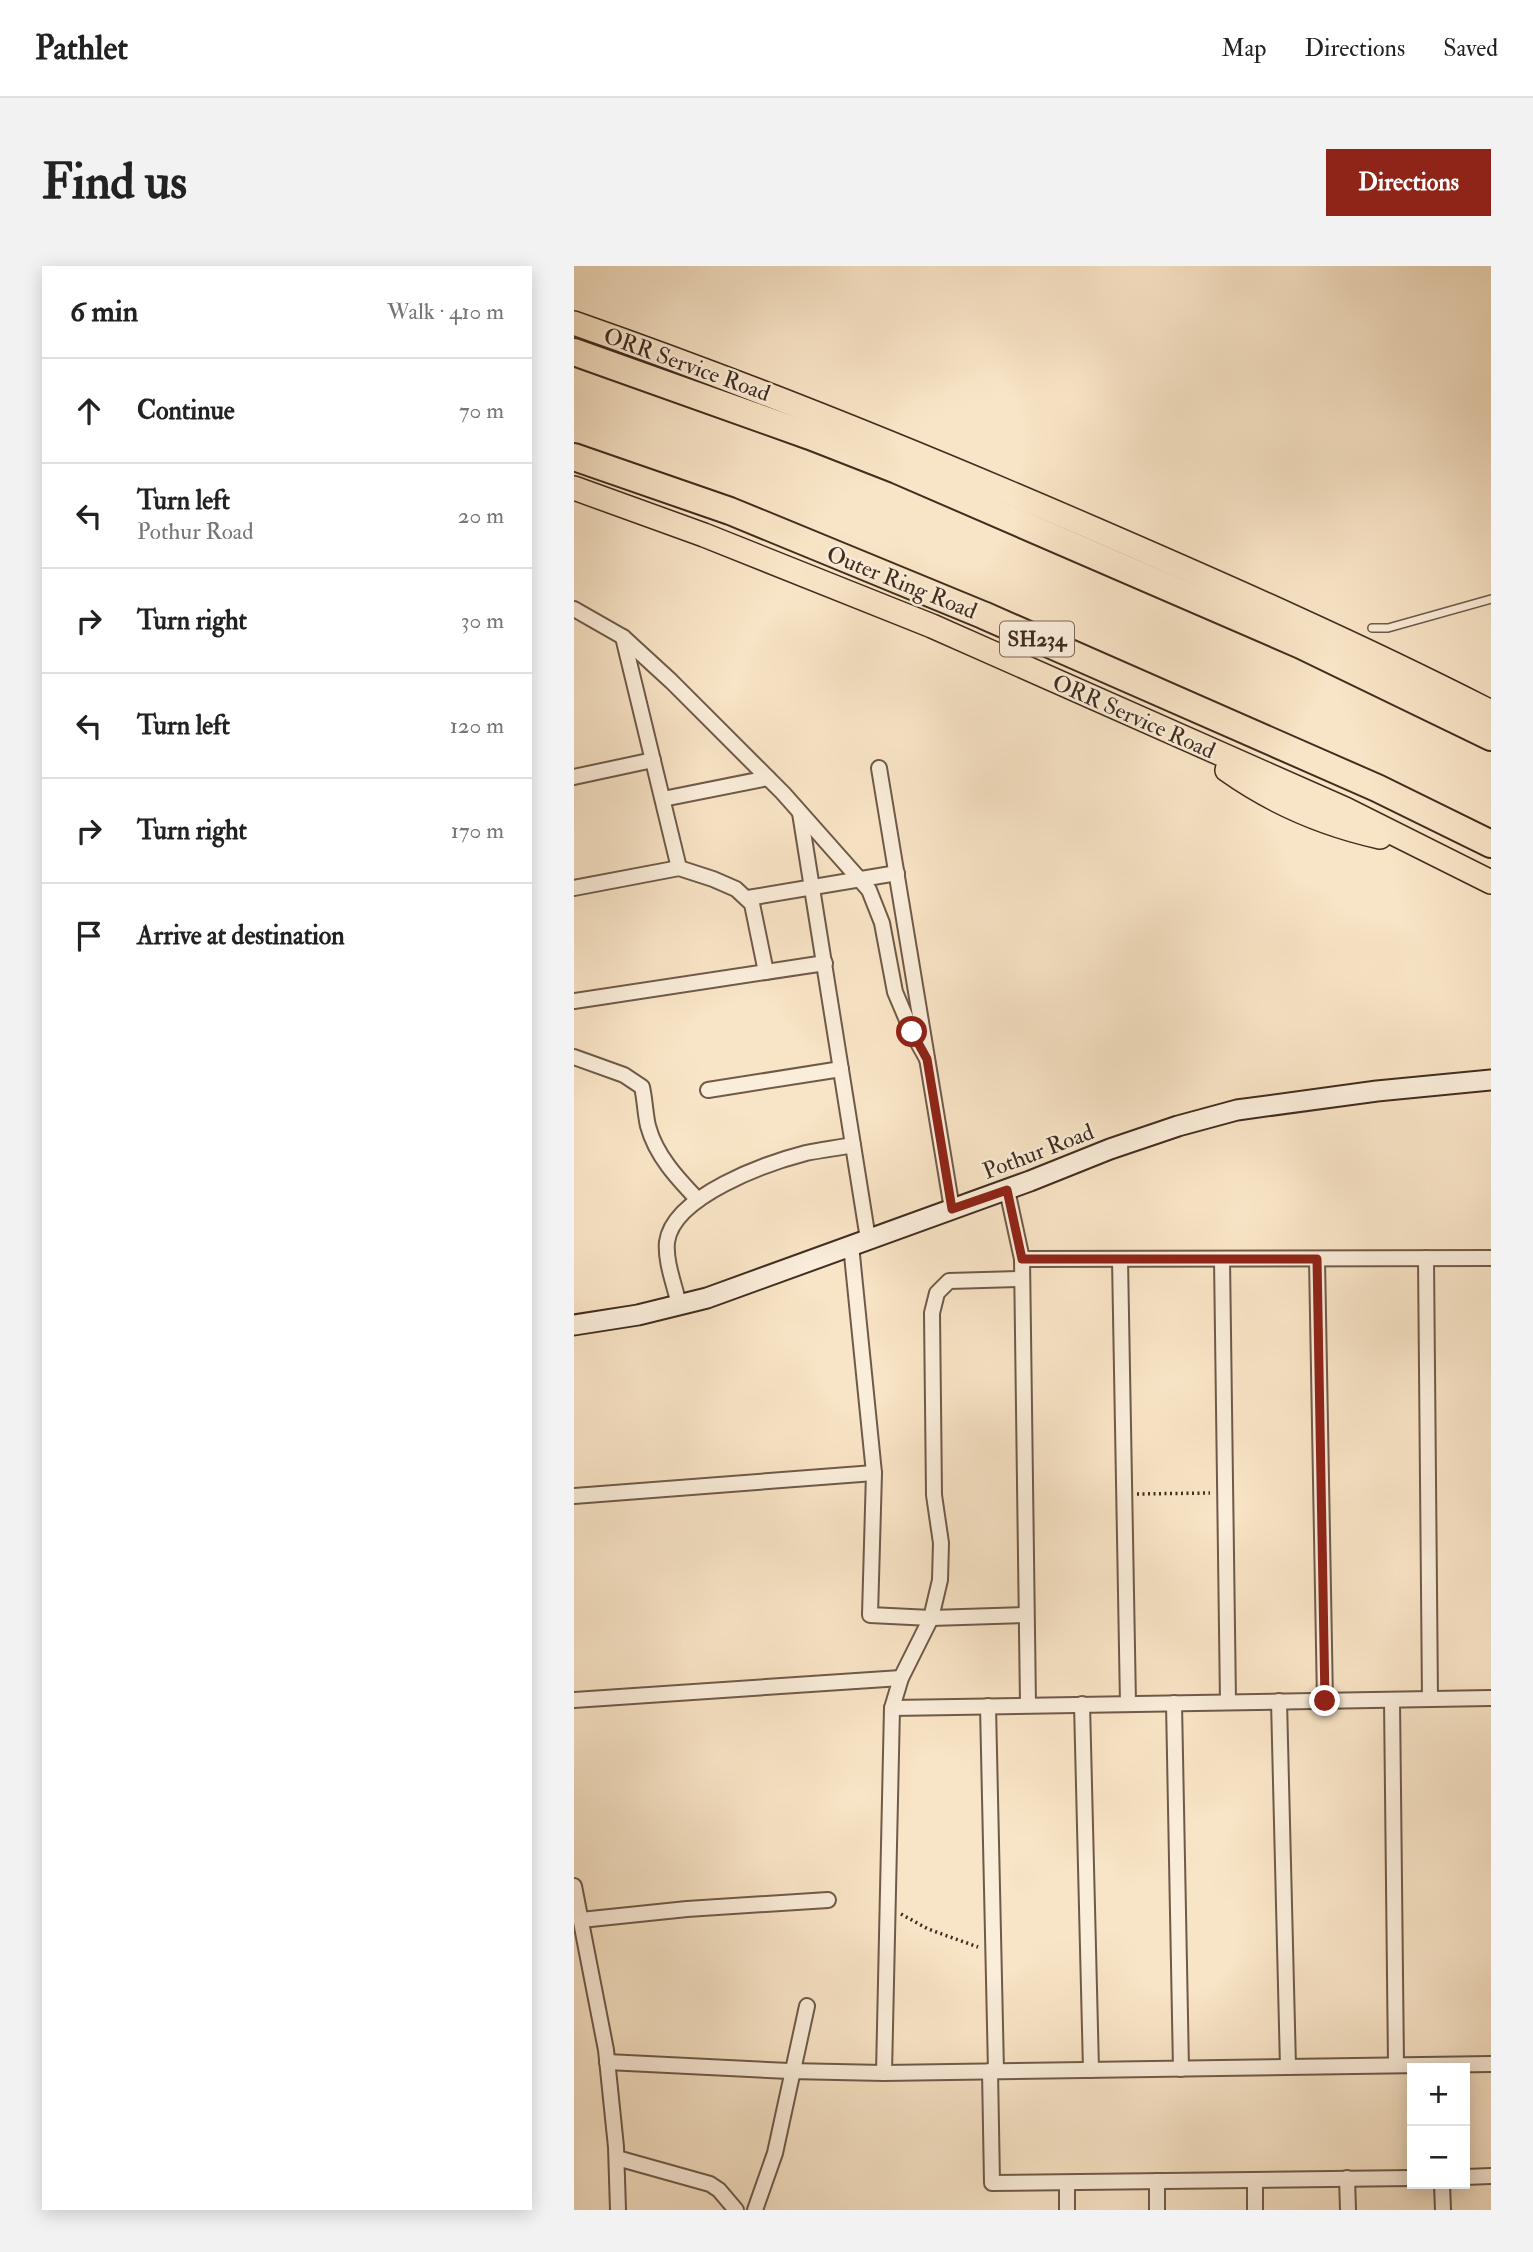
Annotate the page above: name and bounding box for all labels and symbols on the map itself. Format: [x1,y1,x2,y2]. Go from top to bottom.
street label: ORR Service Road [600,321,774,408]
street label: Outer Ring Road [822,539,981,626]
road number: SH234 [1000,622,1074,656]
street label: ORR Service Road [1048,668,1220,765]
route start [896,1016,927,1047]
street label: Pothur Road [979,1117,1098,1186]
route end [1309,1685,1340,1716]

